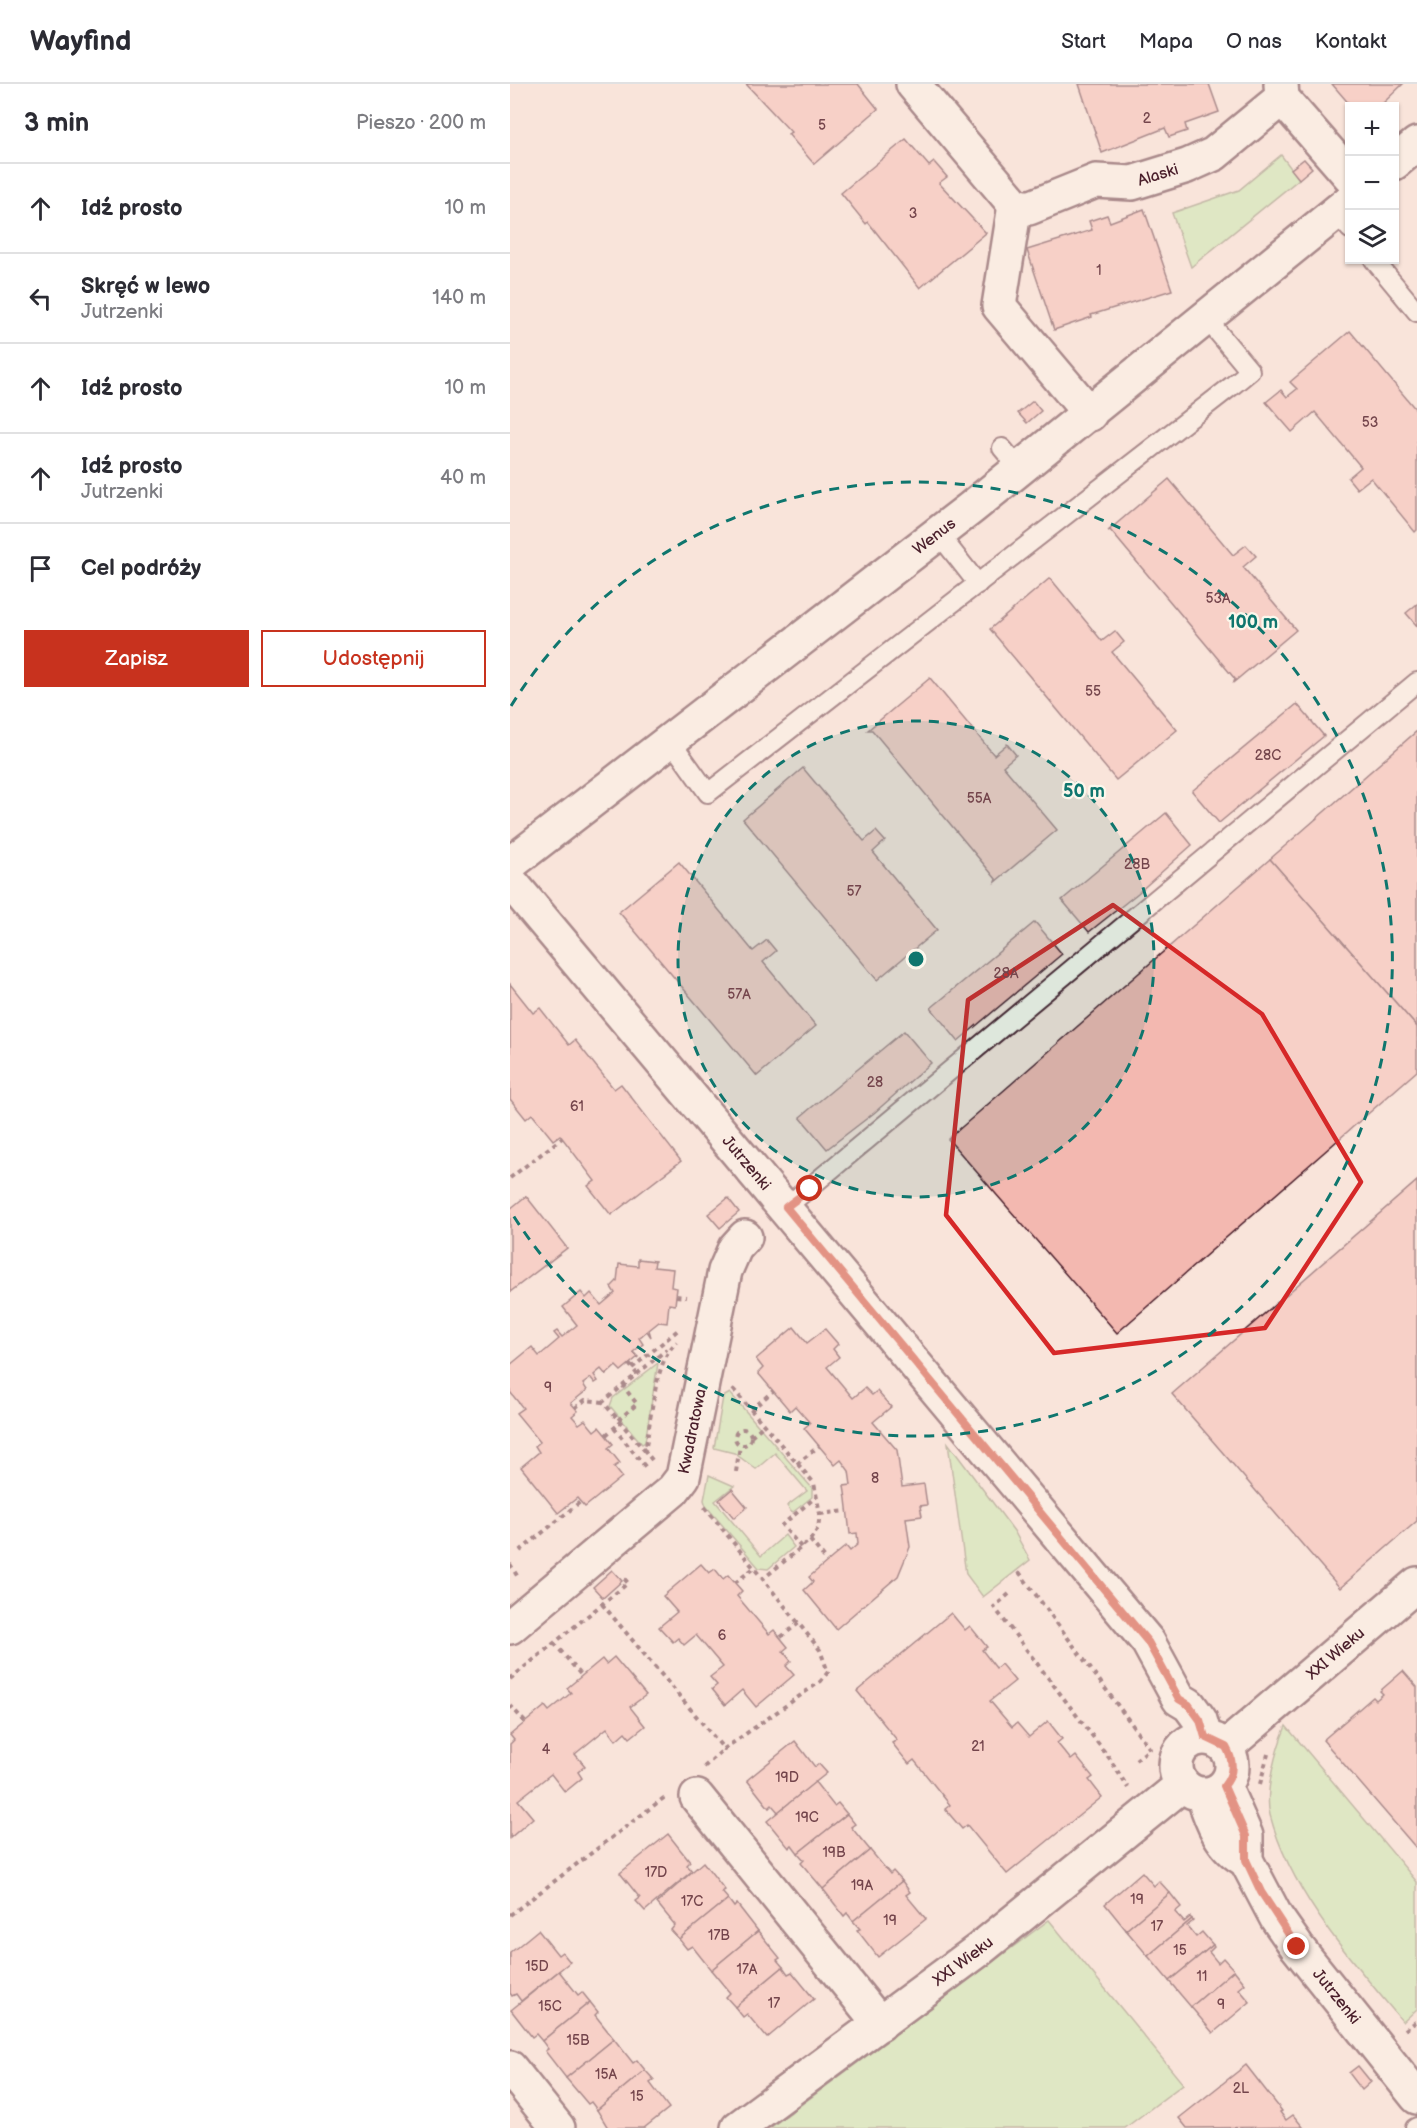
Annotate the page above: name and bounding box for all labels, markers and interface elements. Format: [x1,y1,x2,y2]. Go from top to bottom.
text: Wayfind [30,25,131,58]
text: Start [1061,29,1106,54]
text: Mapa [1139,29,1193,54]
text: O nas [1226,29,1282,54]
text: Kontakt [1315,29,1387,54]
map controls [1345,102,1399,264]
button: + [1345,102,1399,156]
text: 3 min [24,108,89,139]
house number: 2 [1143,110,1152,127]
text: Pieszo · 200 m [356,111,486,135]
house number: 5 [818,117,826,134]
button: − [1345,156,1399,210]
street label: Alaski [1135,160,1181,190]
icon: ahead [24,192,57,225]
text: Idź prosto [81,195,183,222]
text: 10 m [445,196,486,220]
house number: 3 [909,205,917,222]
button: layers [1345,210,1399,264]
house number: 1 [1096,262,1102,279]
text: Skręć w lewo [81,273,210,300]
icon: left [24,282,57,315]
text: 140 m [432,286,486,310]
text: Jutrzenki [81,300,163,324]
icon: ahead [24,372,57,405]
text: Idź prosto [81,375,183,402]
text: 10 m [445,376,486,400]
house number: 53 [1362,414,1378,431]
text: Idź prosto [81,453,183,480]
icon: ahead [24,462,57,495]
text: 40 m [440,466,486,490]
text: Jutrzenki [81,480,163,504]
street label: Wenus [909,514,959,559]
icon: arrive [24,552,57,585]
text: Cel podróży [81,555,201,582]
house number: 53A [1205,590,1231,607]
text: 100 m [1228,612,1278,633]
button: Zapisz [24,630,249,687]
button: Udostępnij [261,630,486,687]
house number: 55 [1085,683,1101,700]
house number: 28C [1255,747,1281,764]
text: 50 m [1063,781,1105,802]
house number: 55A [967,790,992,807]
house number: 28B [1124,856,1150,873]
house number: 57 [847,883,862,900]
centre of rings [906,949,926,969]
house number: 28A [994,965,1019,982]
house number: 57A [727,986,751,1003]
house number: 28 [867,1074,883,1091]
house number: 61 [570,1098,584,1115]
street label: Jutrzenki [718,1132,775,1194]
route start [796,1175,822,1201]
house number: 9 [544,1379,552,1396]
street label: Kwadratowa [674,1387,710,1476]
house number: 8 [871,1470,879,1487]
street label: XXI Wieku [1302,1623,1369,1684]
house number: 6 [718,1627,727,1644]
house number: 21 [971,1738,985,1755]
house number: 4 [542,1741,551,1758]
house number: 19D [775,1769,799,1786]
house number: 19C [795,1809,819,1826]
house number: 19B [822,1844,846,1861]
house number: 17D [645,1864,667,1881]
house number: 19A [851,1877,873,1894]
house number: 19 [1130,1891,1144,1908]
house number: 17C [681,1893,703,1910]
house number: 19 [883,1912,897,1929]
house number: 17 [1151,1918,1163,1935]
house number: 17B [708,1927,730,1944]
street label: XXI Wieku [928,1933,997,1991]
route end [1283,1933,1309,1959]
house number: 15 [1173,1942,1187,1959]
house number: 15D [525,1958,549,1975]
house number: 17A [737,1961,758,1978]
street label: Jutrzenki [1309,1965,1365,2028]
house number: 11 [1197,1968,1207,1985]
house number: 17 [768,1995,780,2012]
house number: 9 [1217,1996,1225,2013]
house number: 15C [538,1998,562,2015]
house number: 15B [566,2032,590,2049]
house number: 15A [595,2066,617,2083]
house number: 2L [1233,2080,1249,2097]
house number: 15 [630,2088,644,2105]

